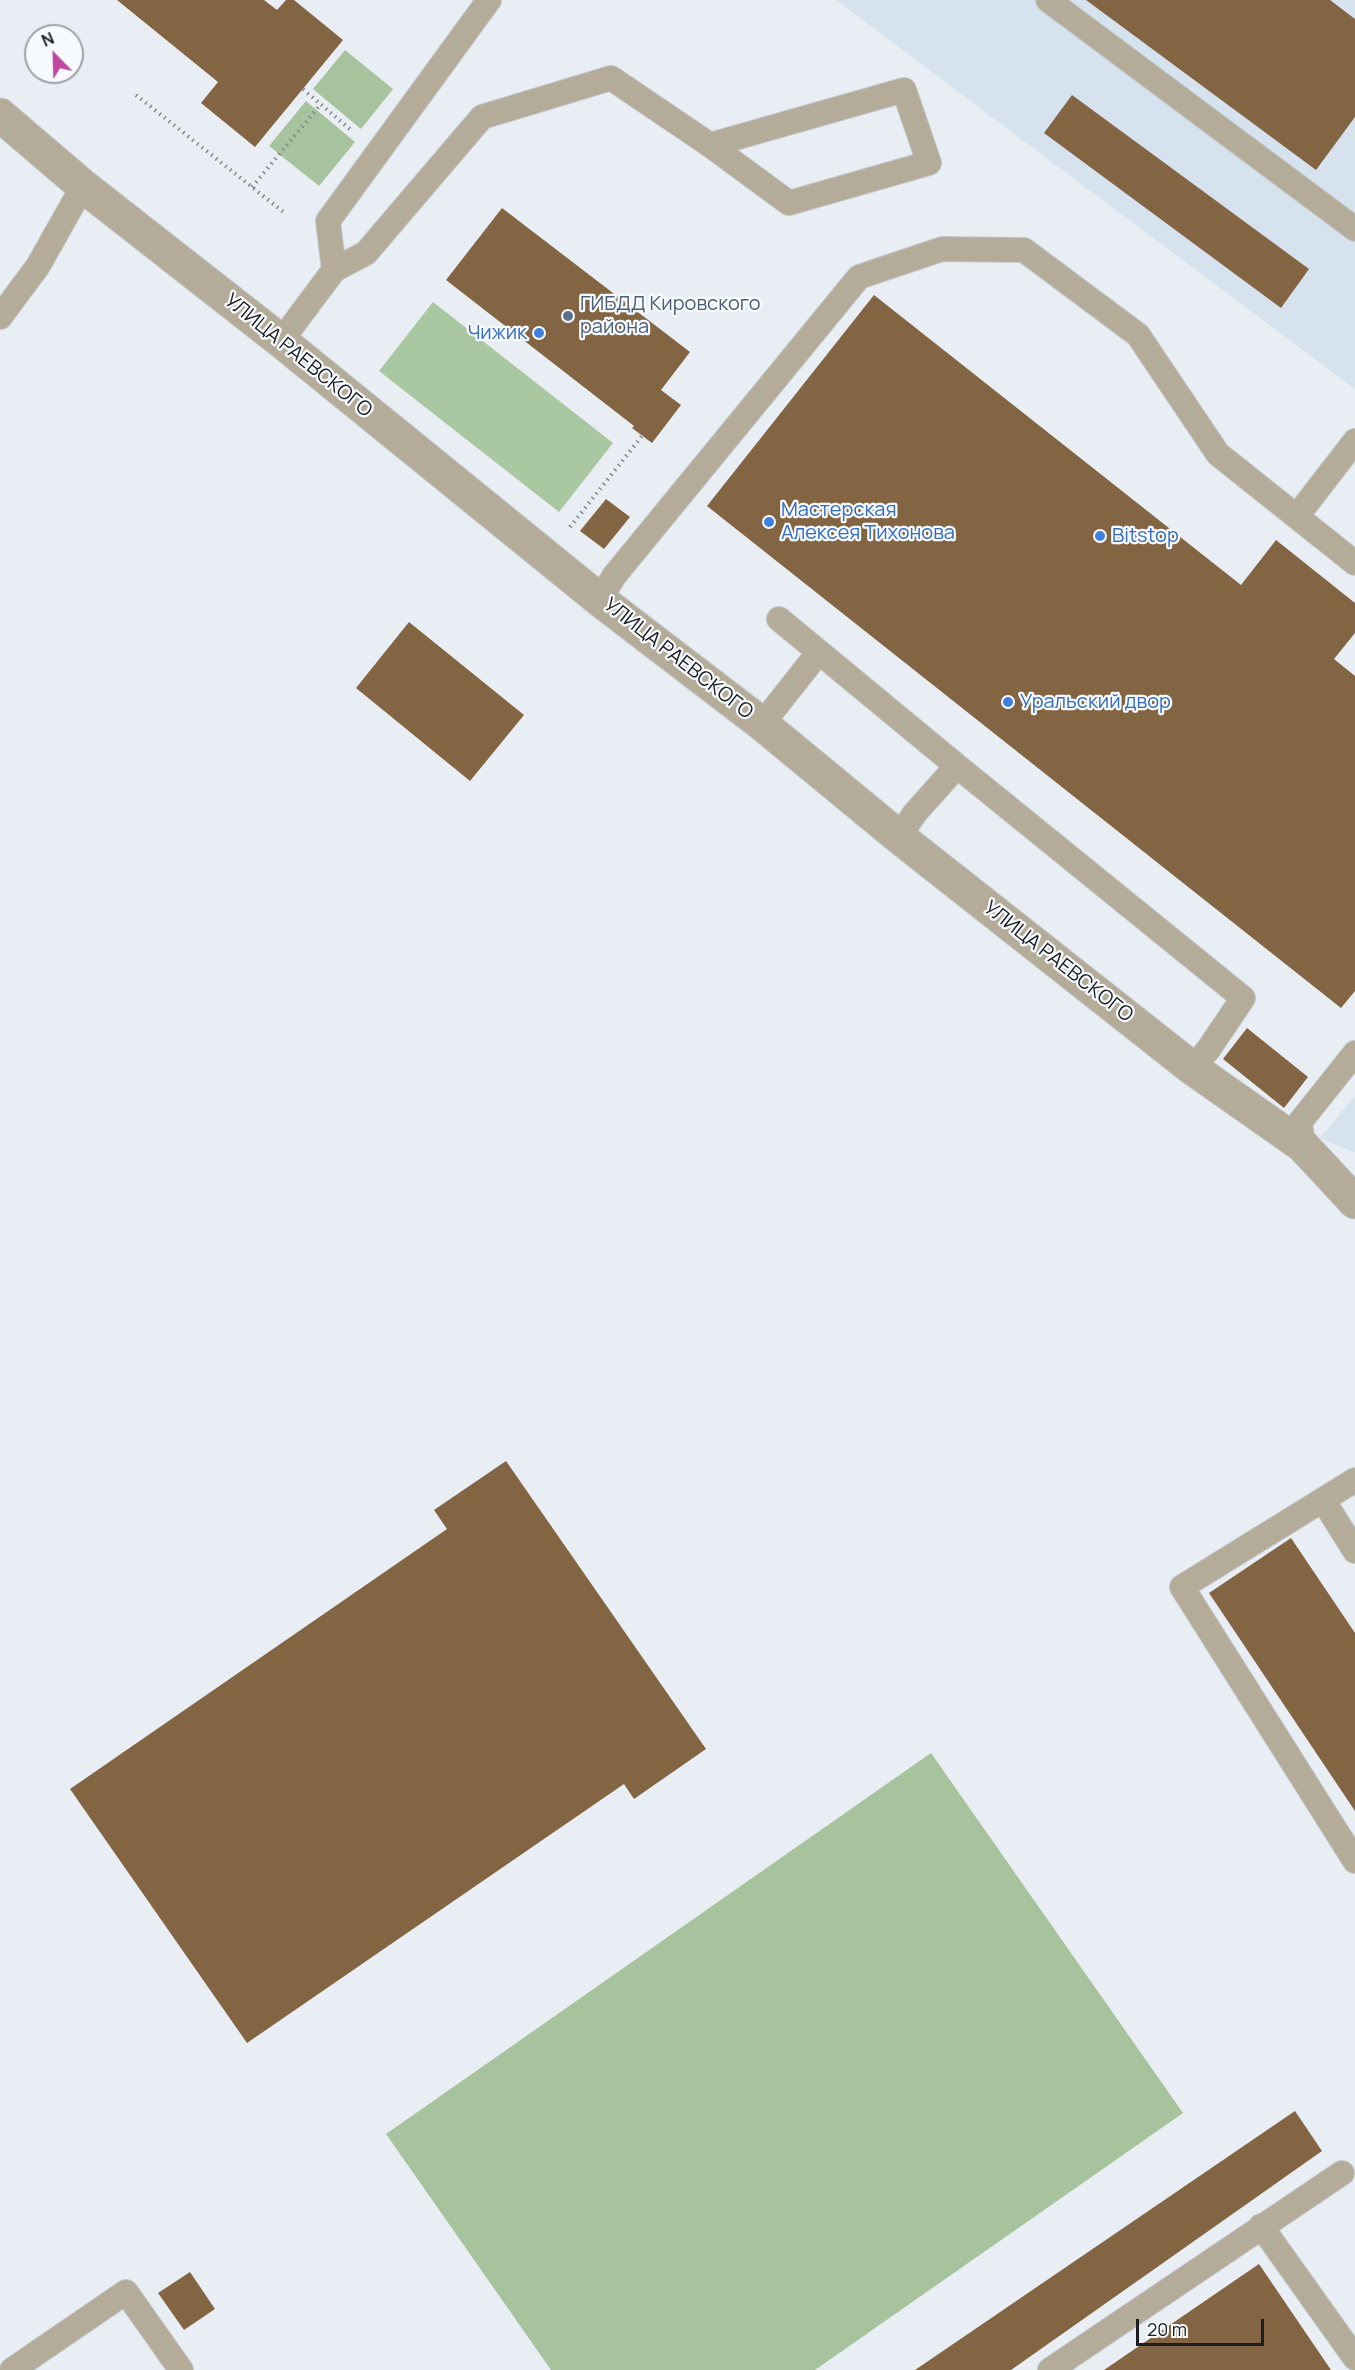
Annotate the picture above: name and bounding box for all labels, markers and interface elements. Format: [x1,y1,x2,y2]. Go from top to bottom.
north arrow [24,24,84,84]
text: N [38,27,57,52]
street label: УЛИЦА РАЕВСКОГО [219,289,377,423]
place label: ГИБДД Кировского района [580,292,761,339]
marker: ГИБДД Кировского района [561,309,575,323]
place label: Чижик [467,321,527,345]
marker: Чижик [532,326,546,340]
place label: Мастерская Алексея Тихонова [781,498,955,545]
marker: Мастерская Алексея Тихонова [762,515,776,529]
place label: Bitstop [1112,524,1179,548]
marker: Bitstop [1093,529,1107,543]
street label: УЛИЦА РАЕВСКОГО [599,593,757,725]
place label: Уральский двор [1020,690,1171,714]
marker: Уральский двор [1001,695,1015,709]
street label: УЛИЦА РАЕВСКОГО [979,896,1137,1028]
scale bar [1139,2307,1266,2345]
text: 20 m [1147,2317,1187,2341]

